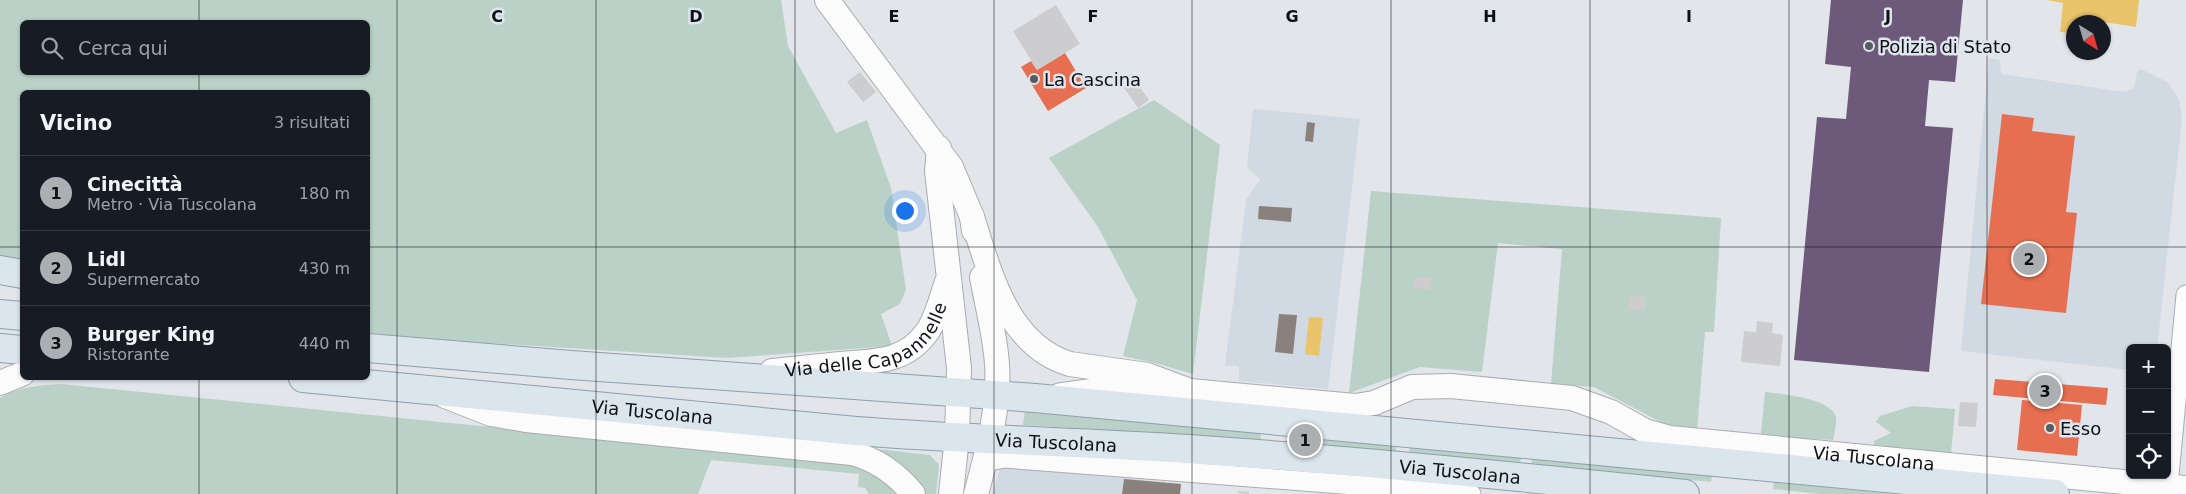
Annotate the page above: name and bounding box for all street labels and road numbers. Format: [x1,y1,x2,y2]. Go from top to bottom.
street label: Via delle Capannelle [784,299,950,380]
street label: Via Tuscolana [591,395,714,428]
street label: Via Tuscolana [995,429,1118,455]
street label: Via Tuscolana [1812,441,1936,474]
street label: Via Tuscolana [1398,455,1522,488]

